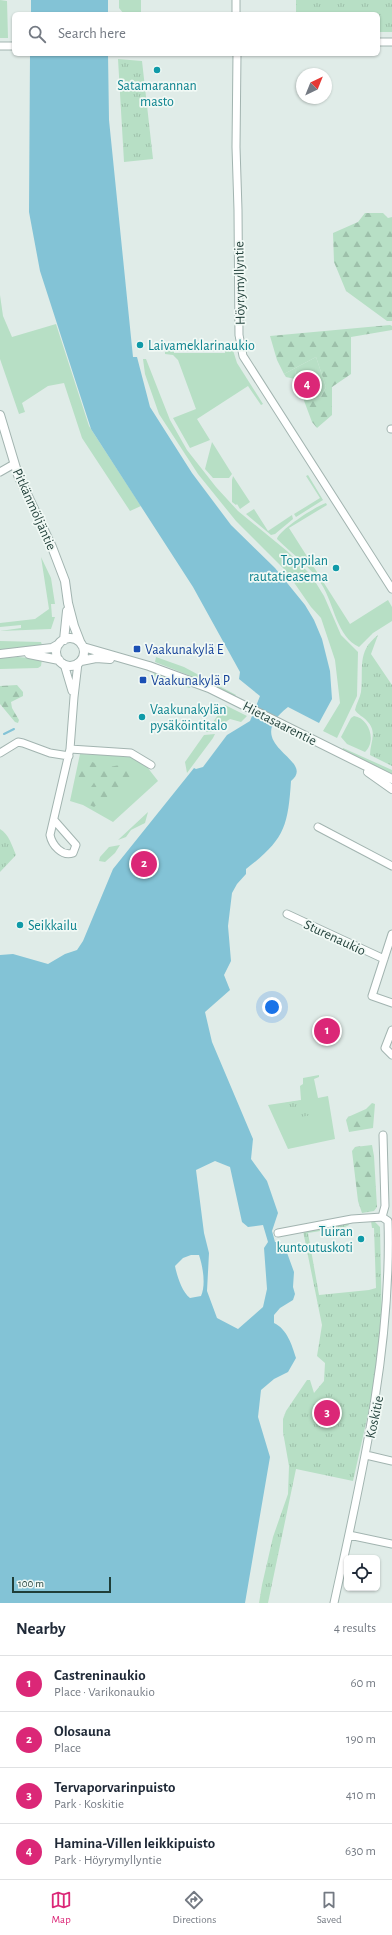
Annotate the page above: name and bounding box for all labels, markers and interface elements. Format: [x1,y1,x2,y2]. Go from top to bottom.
search box [12,12,380,56]
icon: search [26,23,48,45]
text: Search here [58,26,126,41]
marker: Satamarannan masto [152,65,162,75]
north arrow [296,68,332,104]
place label: Satamarannan masto [117,79,197,109]
street label: Höyrymyllyntie [232,241,248,325]
place label: Laivameklarinaukio [148,339,255,353]
marker: Laivameklarinaukio [135,340,145,350]
pin: 4 [294,370,320,400]
street label: Pitkänmöljäntie [10,466,58,552]
place label: Toppilan rautatieasema [249,554,329,584]
marker: Toppilan rautatieasema [331,563,341,573]
place label: Vaakunakylä E [145,643,224,657]
marker: Vaakunakylä E [132,644,142,654]
place label: Vaakunakylä P [151,674,230,688]
marker: Vaakunakylä P [138,675,148,685]
street label: Hietasaarentie [240,699,319,748]
place label: Vaakunakylän pysäköintitalo [150,703,227,733]
marker: Vaakunakylän pysäköintitalo [137,712,147,722]
pin: 2 [131,849,157,879]
street label: Sturenaukio [301,918,368,958]
place label: Seikkailu [28,919,77,933]
marker: Seikkailu [15,920,25,930]
your location [262,997,282,1017]
pin: 1 [314,1016,340,1046]
place label: Tuiran kuntoutuskoti [276,1225,353,1255]
marker: Tuiran kuntoutuskoti [356,1234,366,1244]
street label: Koskitie [364,1394,386,1440]
pin: 3 [314,1398,340,1428]
map controls [344,1555,380,1591]
button: locate [344,1555,380,1591]
scale bar [12,1575,111,1594]
text: 100 m [18,1578,44,1589]
text: Nearby [16,1620,66,1637]
text: 4 results [334,1622,376,1635]
text: Castreninaukio [54,1668,146,1683]
text: 1 [27,1677,31,1690]
text: 60 m [350,1677,376,1690]
text: Place · Varikonaukio [54,1686,155,1699]
text: Olosauna [54,1724,111,1739]
text: 2 [26,1733,32,1746]
text: 190 m [346,1733,376,1746]
text: Place [54,1742,81,1755]
text: Tervaporvarinpuisto [54,1780,175,1795]
text: 3 [26,1789,32,1802]
text: 410 m [346,1789,376,1802]
text: Park · Koskitie [54,1798,124,1811]
text: Hamina-Villen leikkipuisto [54,1836,215,1851]
text: 4 [26,1845,32,1858]
text: 630 m [345,1845,376,1858]
text: Park · Höyrymyllyntie [54,1854,162,1867]
tab: Map [50,1889,72,1926]
tab: Directions [172,1889,216,1926]
tab: Saved [317,1889,342,1926]

